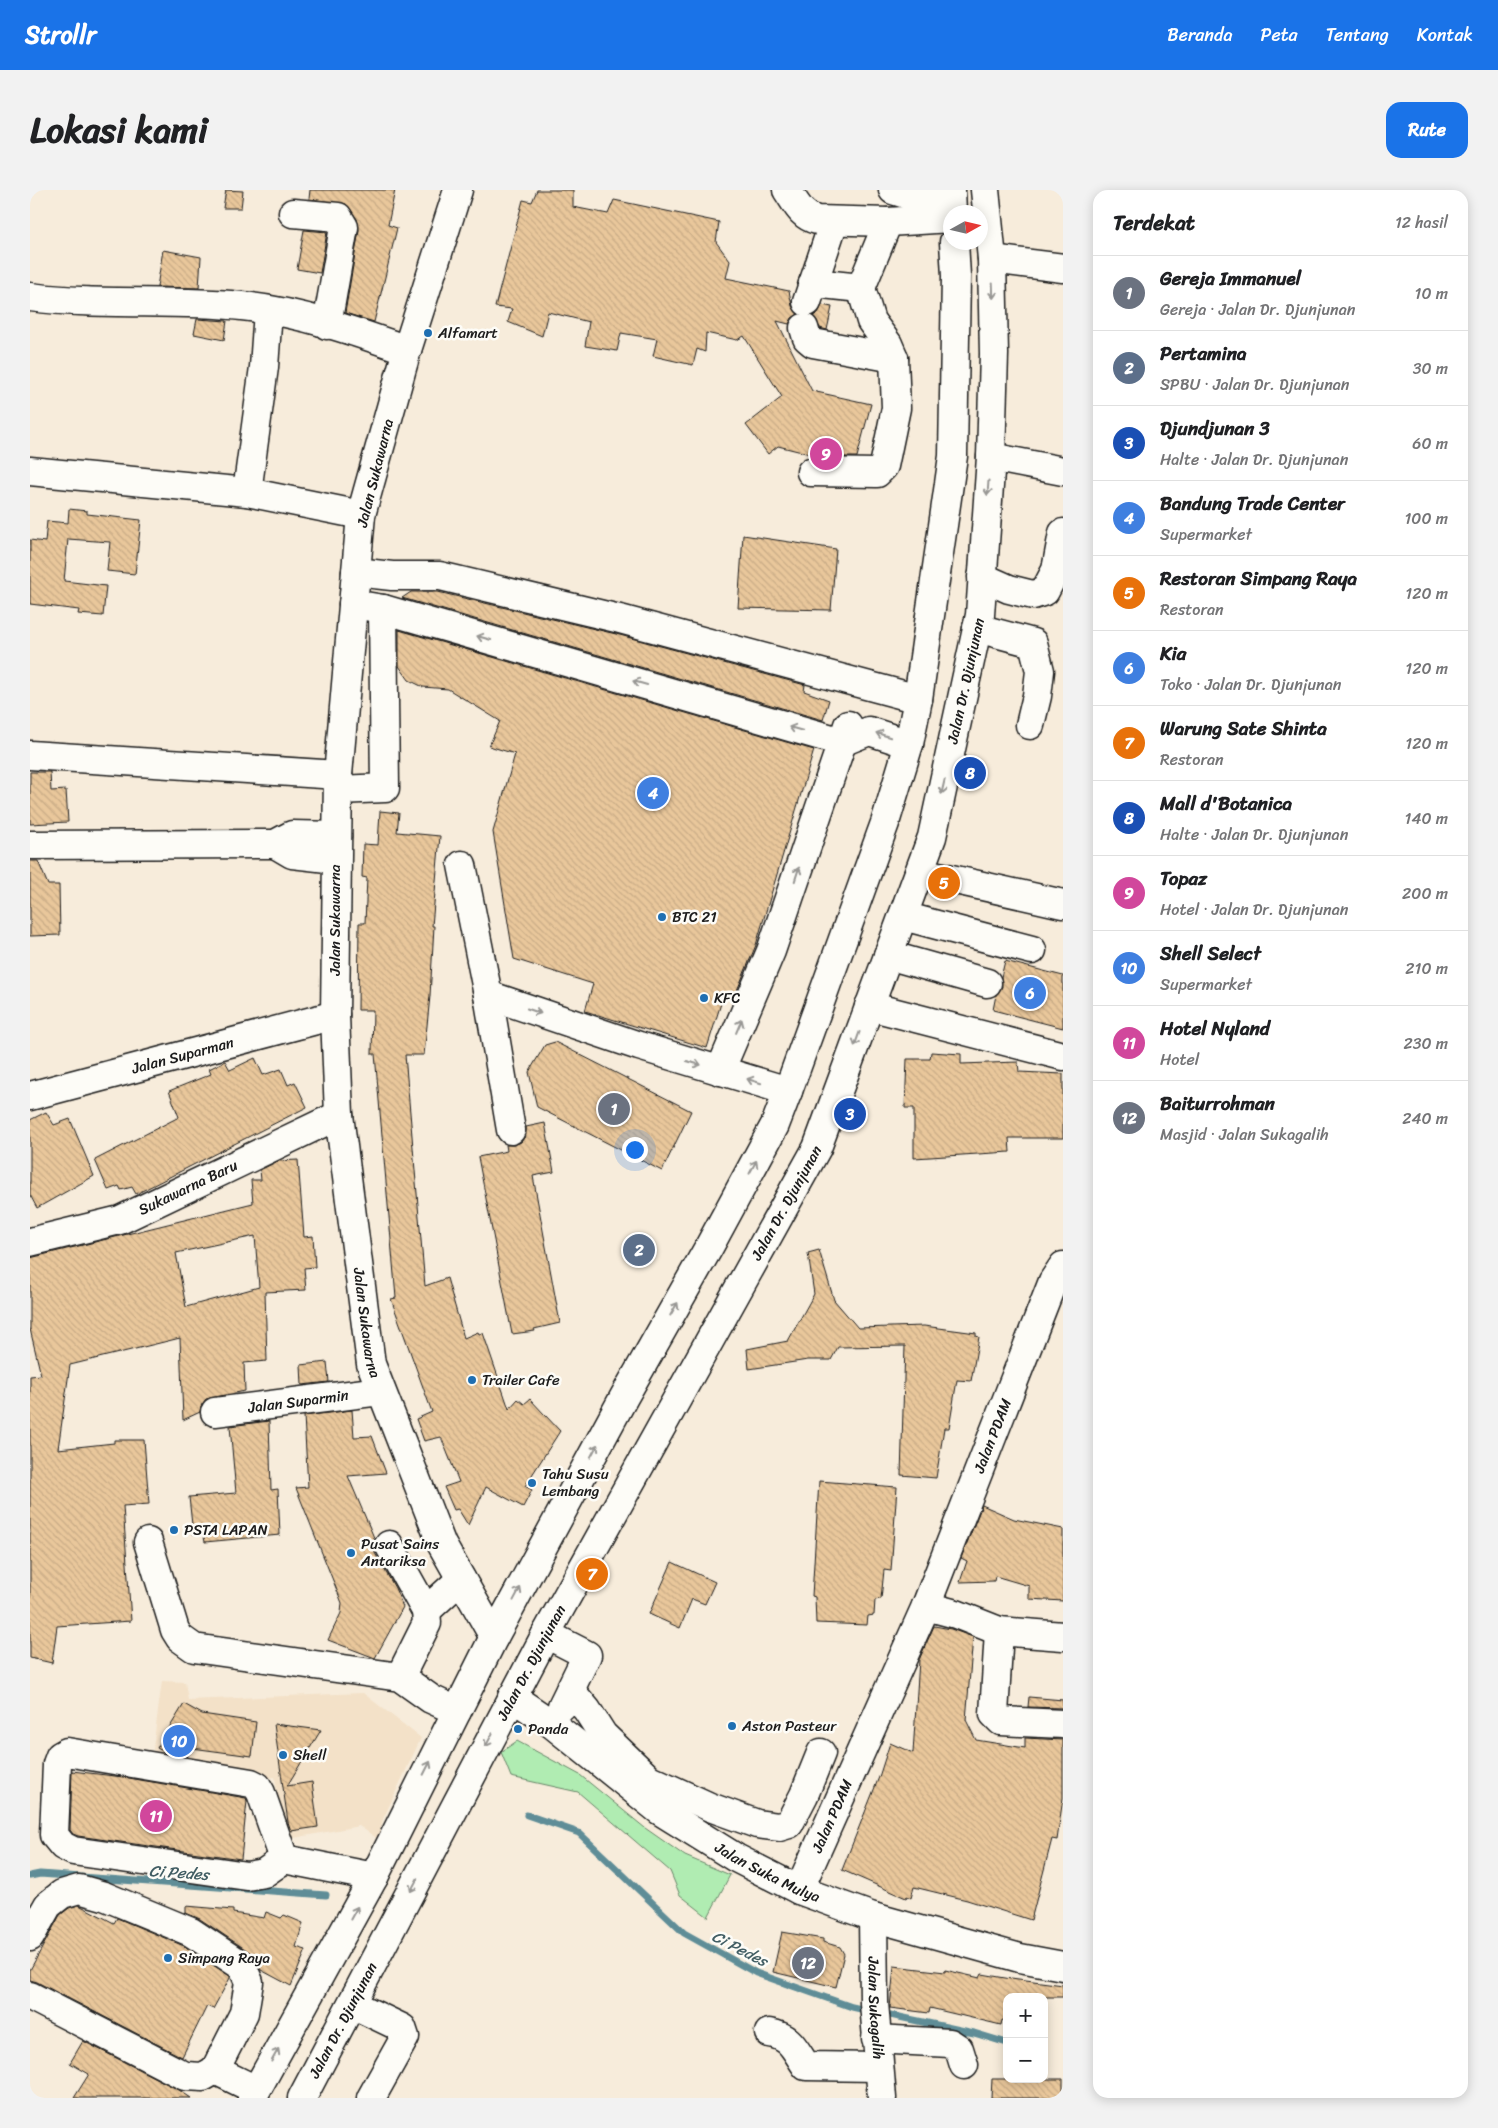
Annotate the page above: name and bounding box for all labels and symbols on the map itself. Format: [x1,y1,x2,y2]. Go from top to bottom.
north arrow [943,205,988,250]
one-way arrow [989,283,998,299]
place label: Alfamart [437,320,498,346]
marker: Alfamart [422,327,434,339]
street label: Jalan Sukawarna [349,416,401,531]
pin: 9 [810,435,842,473]
one-way arrow [984,480,993,496]
street label: Jalan Dr. Djunjunan [939,616,992,747]
one-way arrow [476,632,492,642]
one-way arrow [632,678,648,688]
one-way arrow [788,723,804,733]
one-way arrow [875,730,891,740]
pin: 8 [954,754,986,792]
pin: 4 [637,774,669,812]
one-way arrow [938,778,948,794]
street label: Jalan Sukawarna [322,864,348,977]
pin: 5 [928,864,960,902]
one-way arrow [792,866,802,882]
place label: BTC 21 [672,904,717,930]
marker: BTC 21 [656,911,668,923]
pin: 6 [1014,974,1046,1012]
place label: KFC [714,985,740,1011]
marker: KFC [698,992,710,1004]
one-way arrow [526,1007,542,1016]
one-way arrow [735,1019,745,1034]
street label: Jalan Suparman [128,1029,237,1082]
one-way arrow [852,1031,861,1047]
one-way arrow [686,1059,702,1069]
one-way arrow [746,1075,762,1085]
pin: 1 [598,1090,630,1128]
pin: 3 [834,1095,866,1133]
your location [622,1137,648,1163]
street label: Jalan Dr. Djunjunan [743,1140,829,1266]
street label: Sukawarna Baru [134,1152,242,1222]
one-way arrow [748,1160,758,1175]
pin: 2 [623,1231,655,1269]
street label: Jalan Sukawarna [346,1265,388,1382]
one-way arrow [669,1302,679,1317]
place label: Trailer Cafe [482,1367,560,1393]
marker: Trailer Cafe [466,1374,478,1386]
street label: Jalan Suparmin [245,1382,350,1421]
street label: Jalan PDAM [966,1394,1019,1478]
one-way arrow [590,1444,600,1458]
place label: Tahu Susu Lembang [542,1461,609,1504]
marker: Tahu Susu Lembang [526,1477,538,1489]
place label: PSTA LAPAN [184,1517,268,1543]
marker: PSTA LAPAN [168,1524,180,1536]
place label: Pusat Sains Antariksa [360,1531,439,1574]
marker: Pusat Sains Antariksa [345,1547,357,1559]
pin: 7 [576,1555,608,1593]
one-way arrow [512,1586,522,1601]
street label: Jalan Dr. Djunjunan [489,1600,573,1726]
place label: Aston Pasteur [741,1713,837,1739]
place label: Panda [528,1716,569,1742]
marker: Aston Pasteur [726,1720,738,1732]
pin: 10 [163,1722,195,1760]
marker: Panda [512,1723,524,1735]
one-way arrow [484,1733,494,1748]
place label: Shell [293,1742,327,1768]
marker: Shell [277,1749,289,1761]
one-way arrow [423,1761,432,1776]
street label: Jalan PDAM [804,1774,860,1858]
pin: 11 [140,1797,172,1835]
street label: Jalan Suka Mulya [709,1834,824,1910]
water label: Ci Pedes [148,1856,211,1889]
one-way arrow [409,1877,419,1892]
one-way arrow [349,1906,359,1921]
water label: Ci Pedes [707,1922,774,1976]
pin: 12 [792,1944,824,1982]
place label: Simpang Raya [178,1945,271,1971]
marker: Simpang Raya [162,1952,174,1964]
street label: Jalan Sukagalih [860,1955,892,2060]
street label: Jalan Dr. Djunjunan [301,1957,384,2084]
one-way arrow [271,2049,281,2063]

